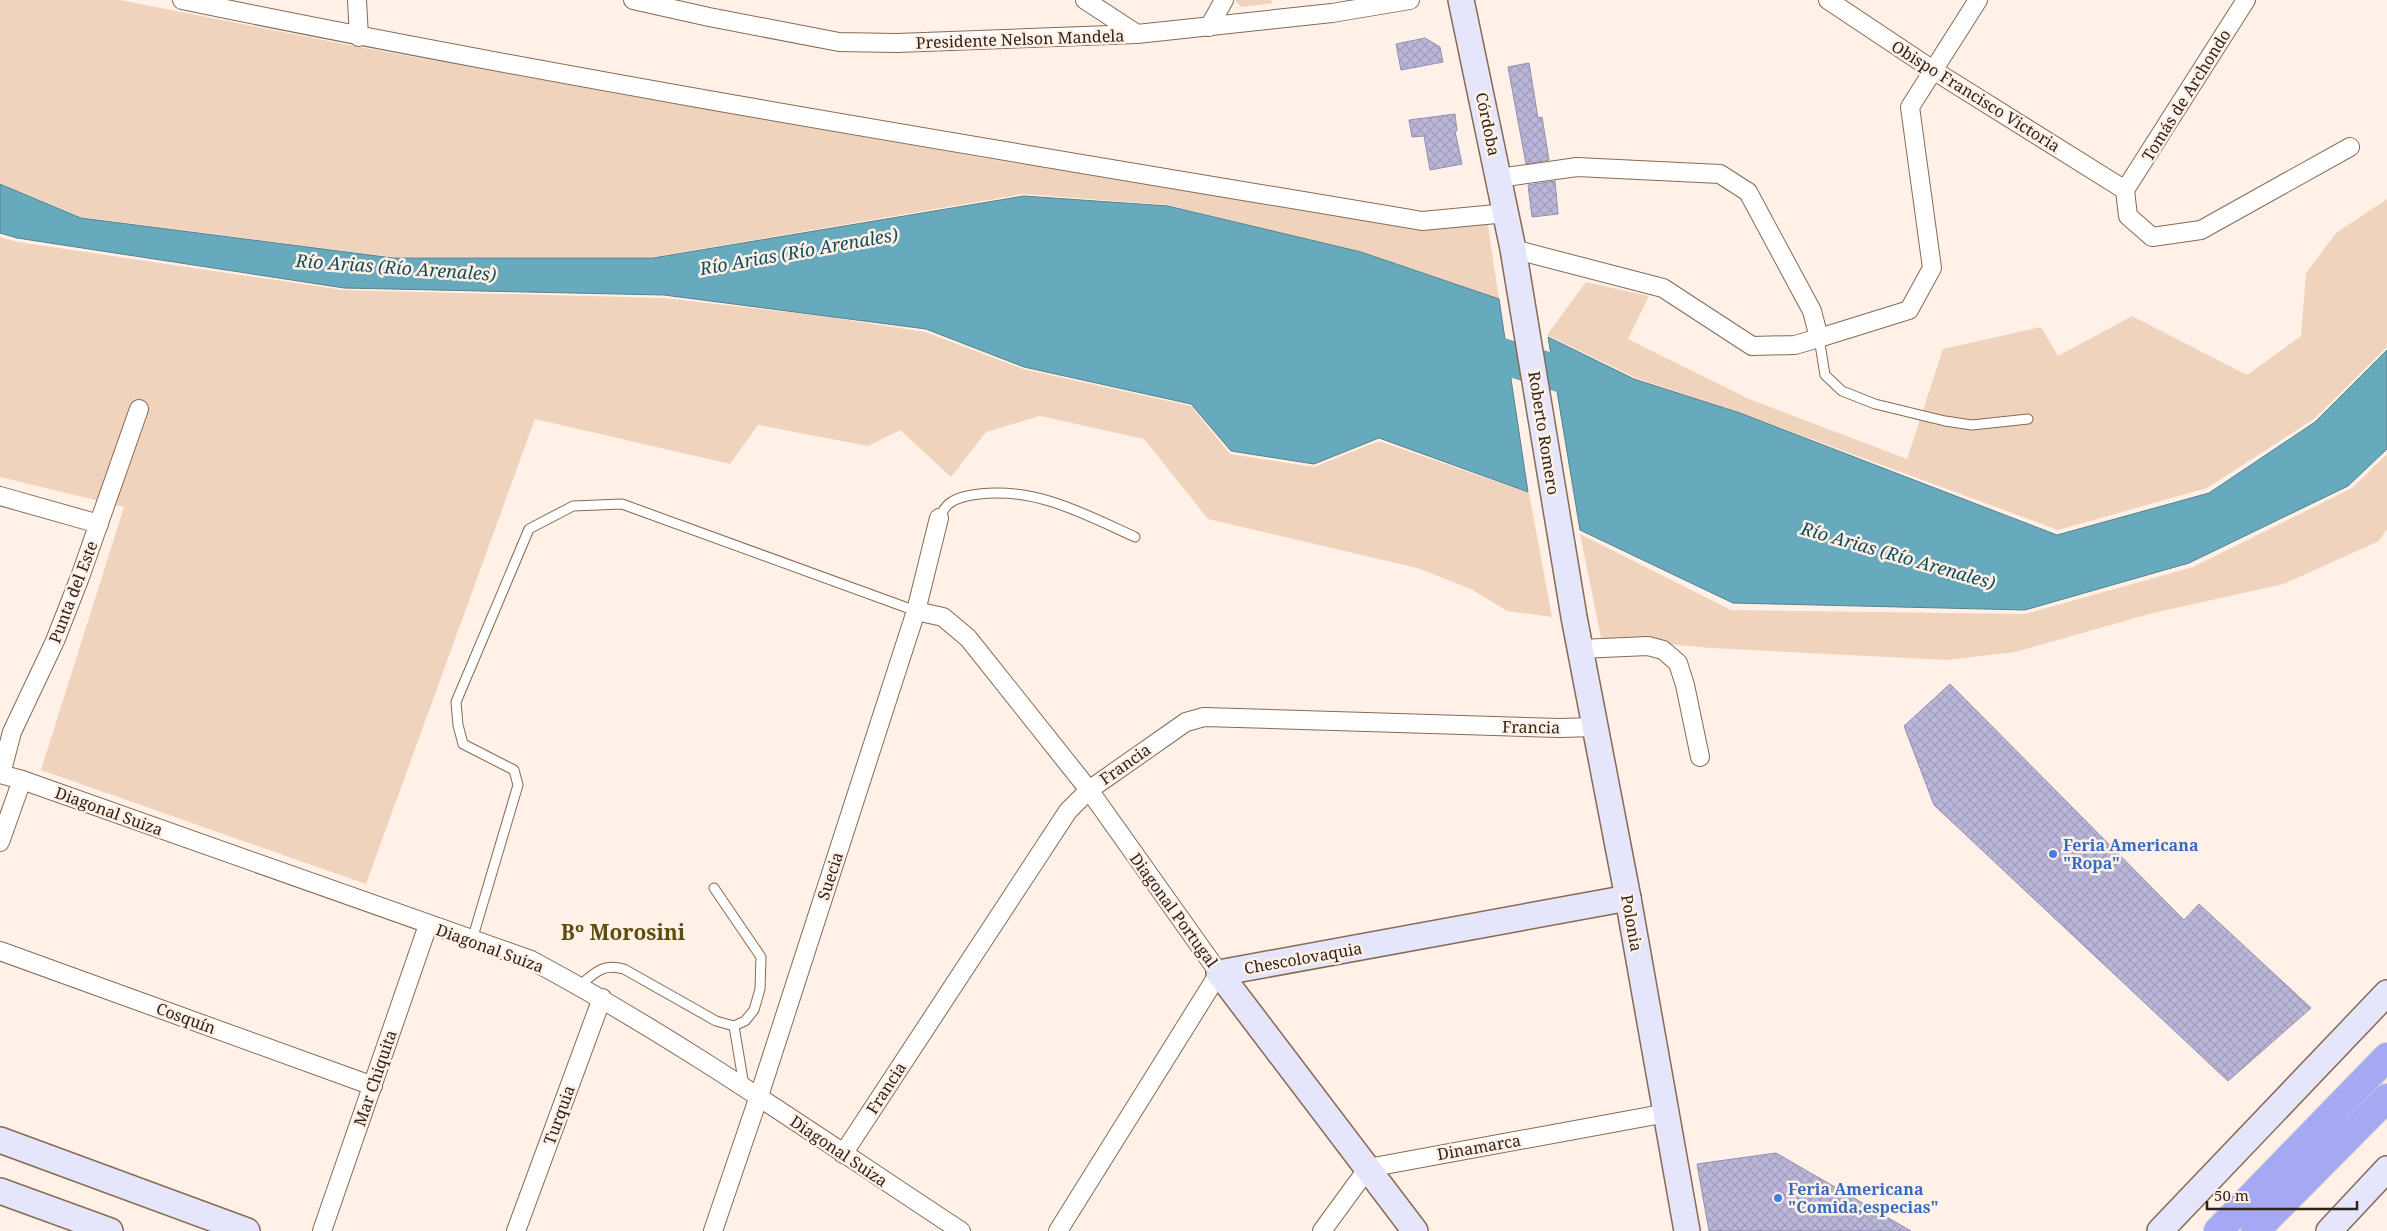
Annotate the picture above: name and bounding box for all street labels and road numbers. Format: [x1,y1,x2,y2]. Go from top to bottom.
street label: Presidente Nelson Mandela [915,24,1125,54]
street label: Tomás de Archondo [2136,25,2236,165]
street label: Obispo Francisco Victoria [1887,35,2065,157]
street label: Córdoba [1471,90,1505,158]
street label: Roberto Romero [1523,370,1565,496]
street label: Punta del Este [43,538,103,646]
street label: Francia [1502,715,1560,739]
street label: Francia [1095,738,1155,790]
street label: Diagonal Suiza [52,781,166,841]
street label: Diagonal Portugal [1125,848,1223,972]
street label: Suecia [812,849,848,903]
street label: Polonia [1616,893,1648,953]
street label: Diagonal Suiza [433,918,547,978]
street label: Chescolovaquia [1242,937,1364,979]
street label: Cosquín [153,997,219,1039]
street label: Mar Chiquita [348,1027,402,1129]
street label: Francia [861,1058,911,1118]
street label: Turquia [538,1082,580,1148]
street label: Diagonal Suiza [786,1110,892,1192]
street label: Dinamarca [1435,1129,1523,1165]

